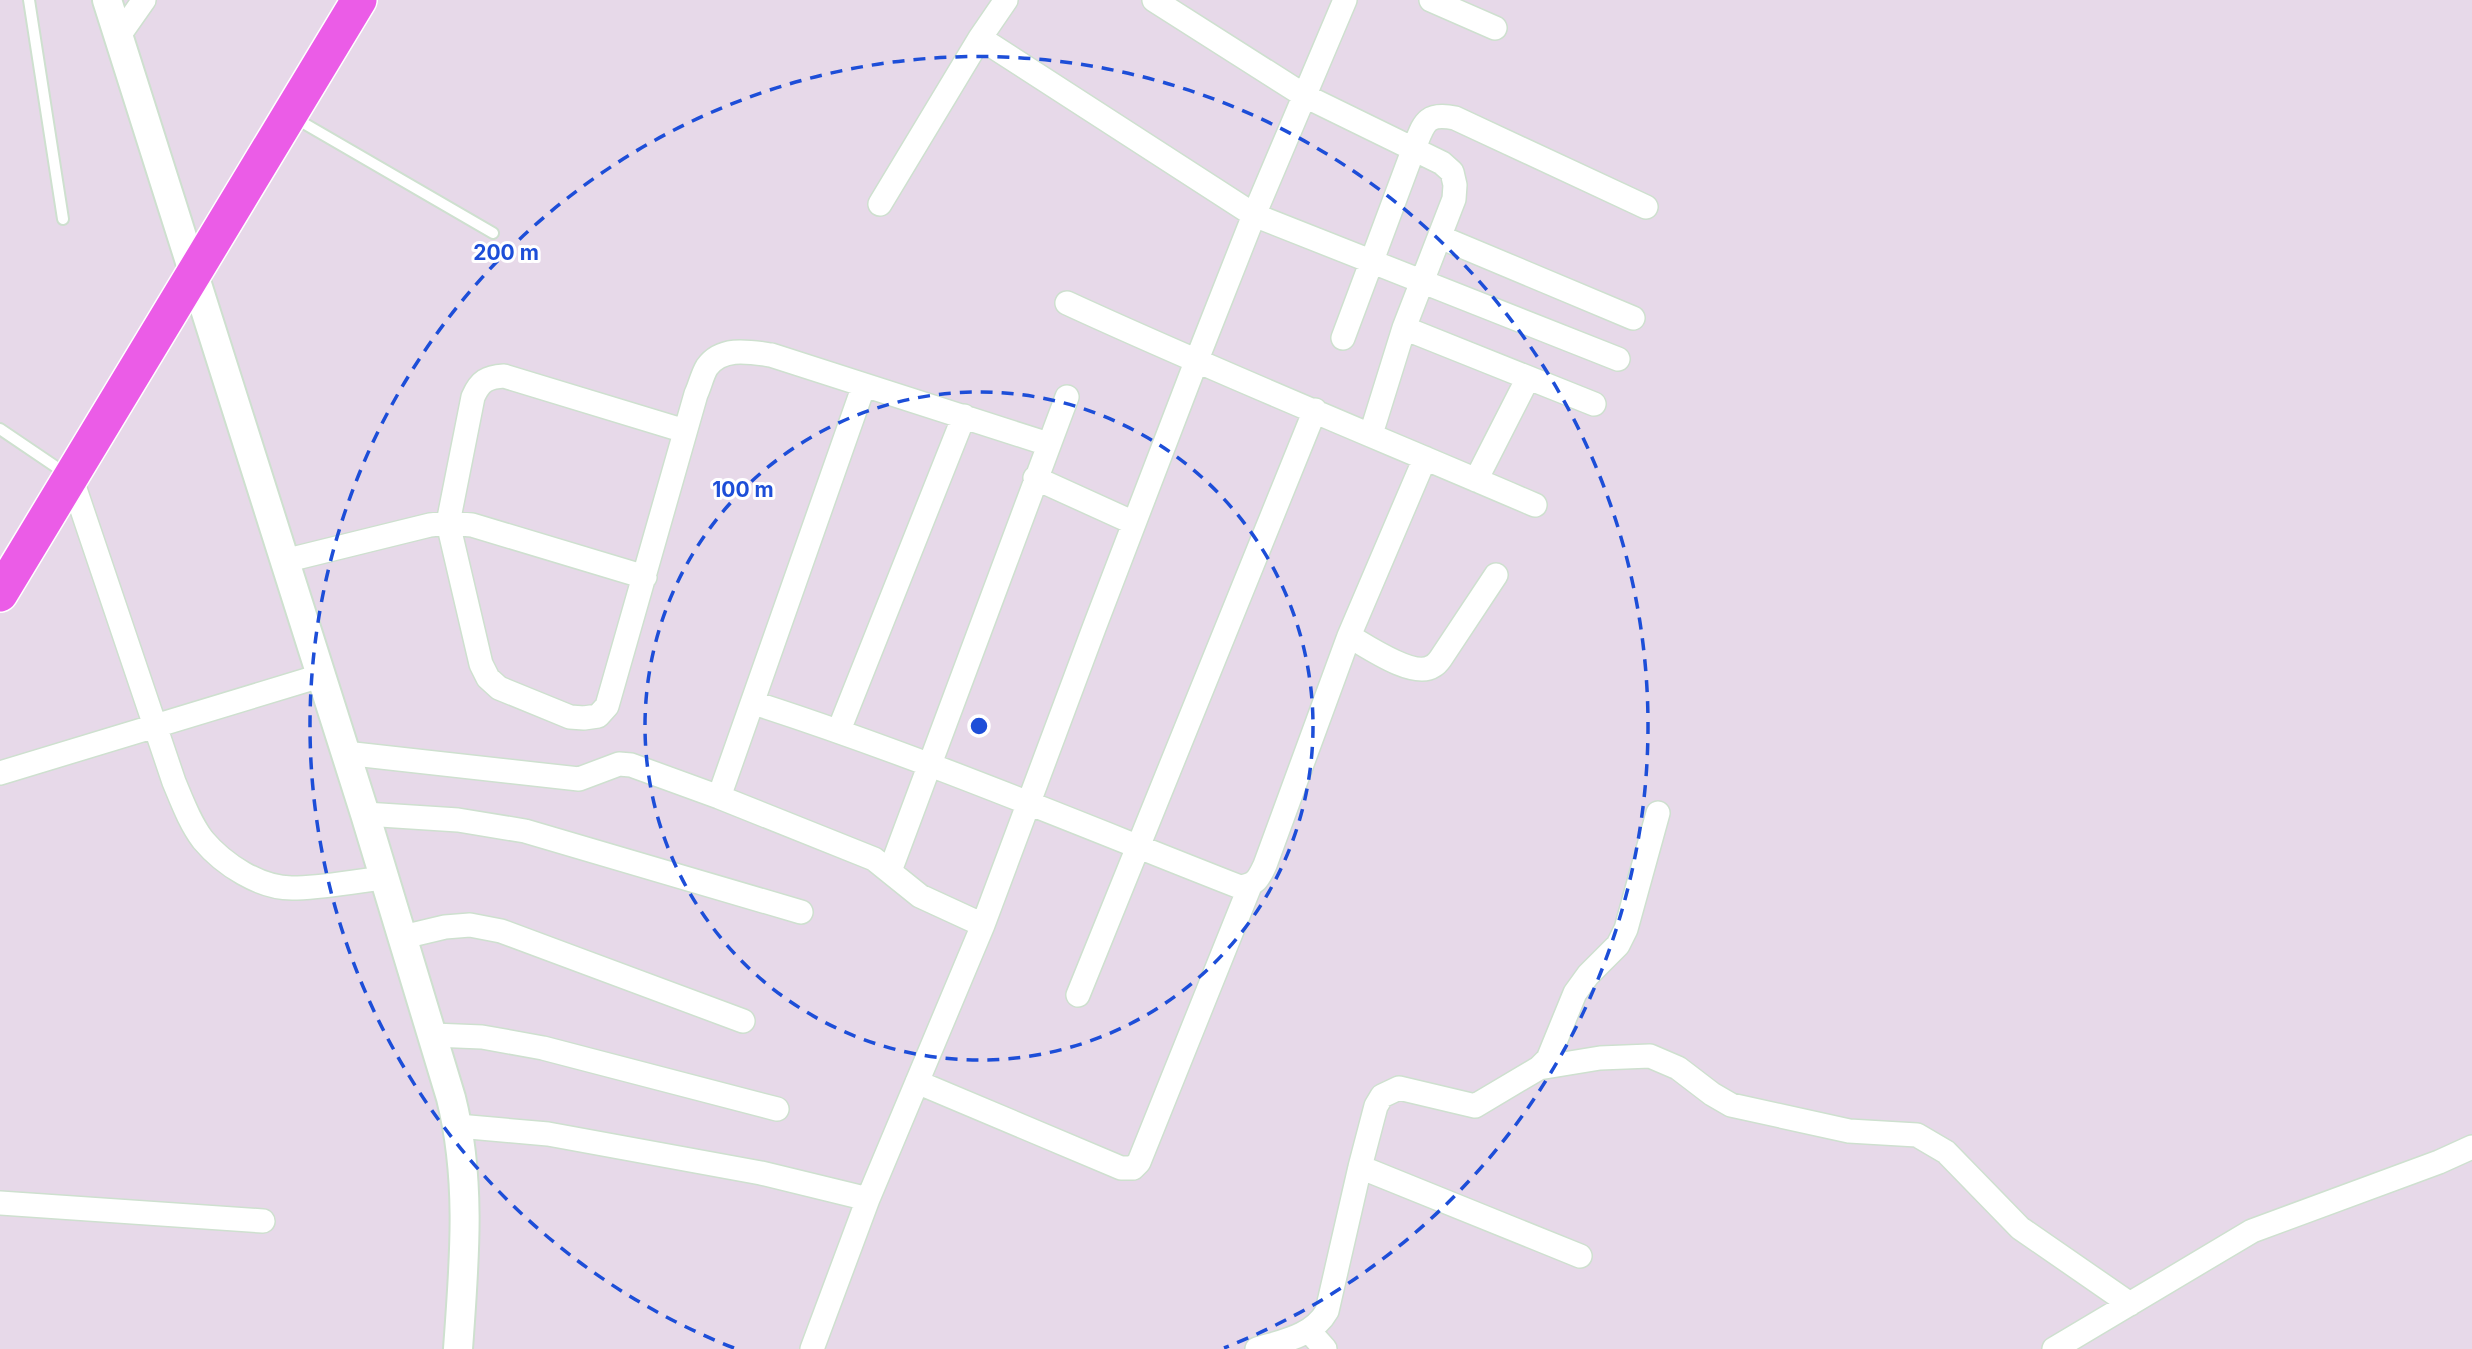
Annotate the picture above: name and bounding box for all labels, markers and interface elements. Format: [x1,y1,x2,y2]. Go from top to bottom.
text: 200 m [473,240,539,265]
text: 100 m [712,477,774,502]
centre of rings [967,714,991,738]

